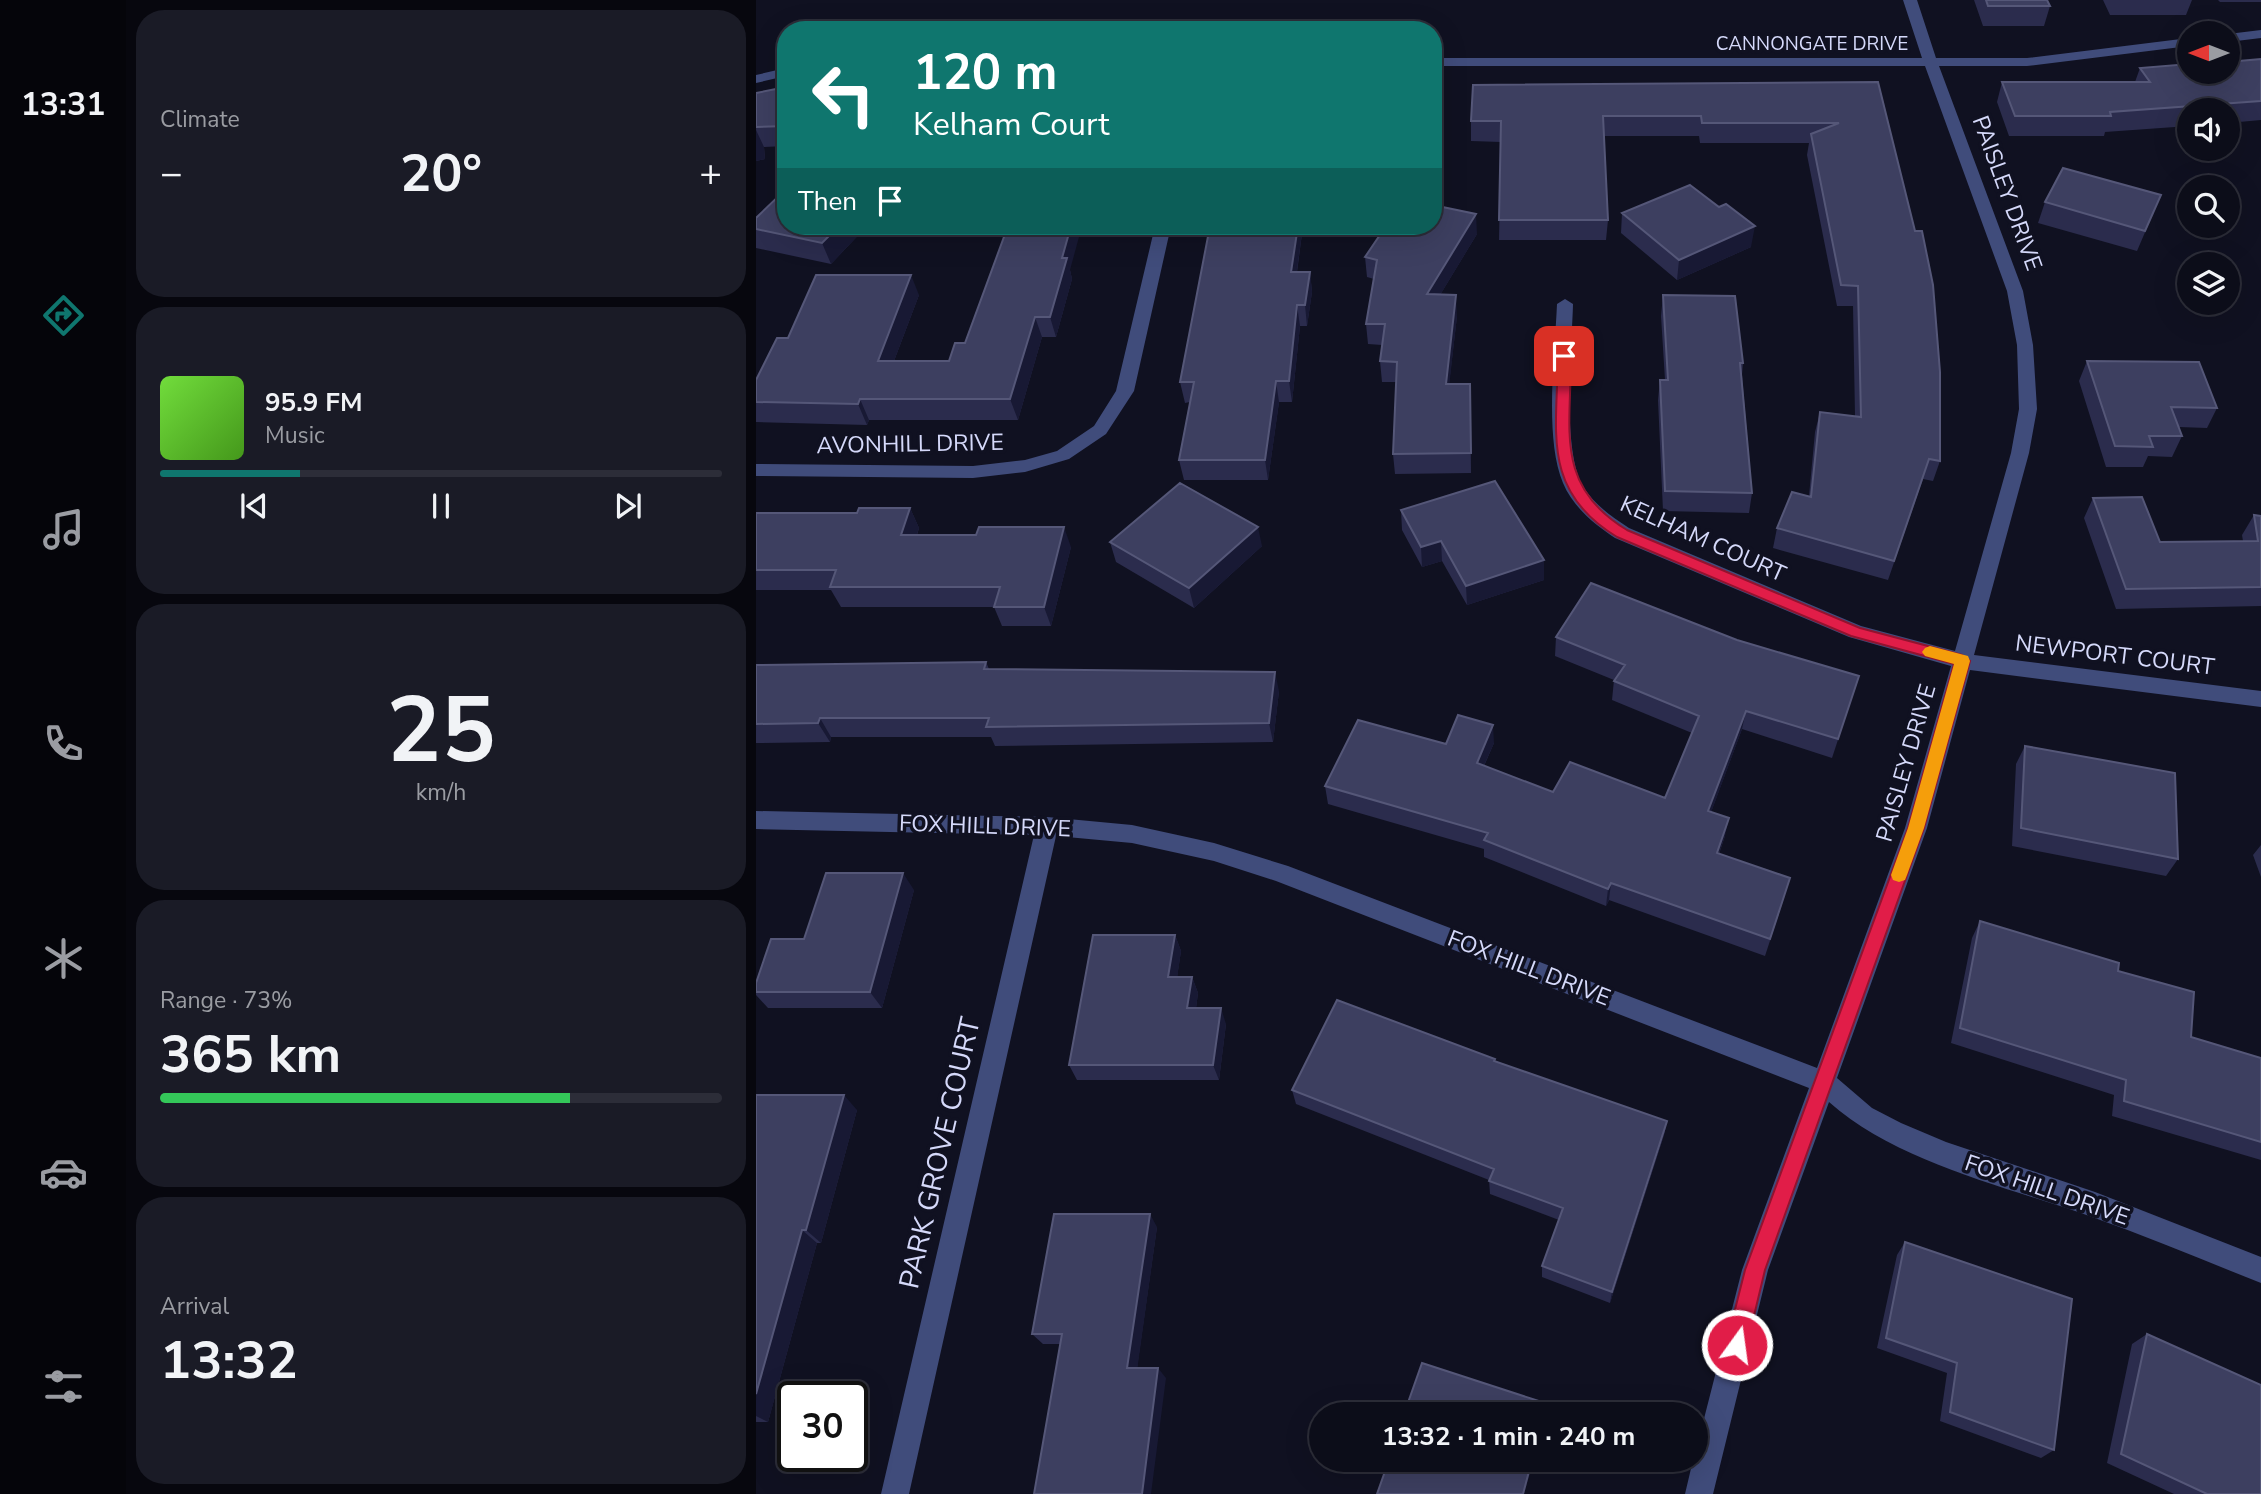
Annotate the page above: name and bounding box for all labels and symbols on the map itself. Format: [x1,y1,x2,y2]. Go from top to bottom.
north arrow [2177,21,2240,84]
street label: CANNONGATE DRIVE [1716,31,1908,57]
street label: PAISLEY DRIVE [1965,111,2049,275]
pin [1534,326,1594,386]
street label: AVONHILL DRIVE [816,427,1004,461]
street label: KELHAM COURT [1615,489,1791,589]
street label: NEWPORT COURT [2014,627,2217,683]
street label: PAISLEY DRIVE [1869,681,1943,845]
street label: FOX HILL DRIVE [899,808,1071,844]
street label: FOX HILL DRIVE [1443,923,1615,1013]
street label: PARK GROVE COURT [890,1013,990,1292]
street label: FOX HILL DRIVE [1961,1147,2133,1233]
position arrow [1700,1308,1774,1382]
speed limit sign: 30 [777,1381,868,1472]

